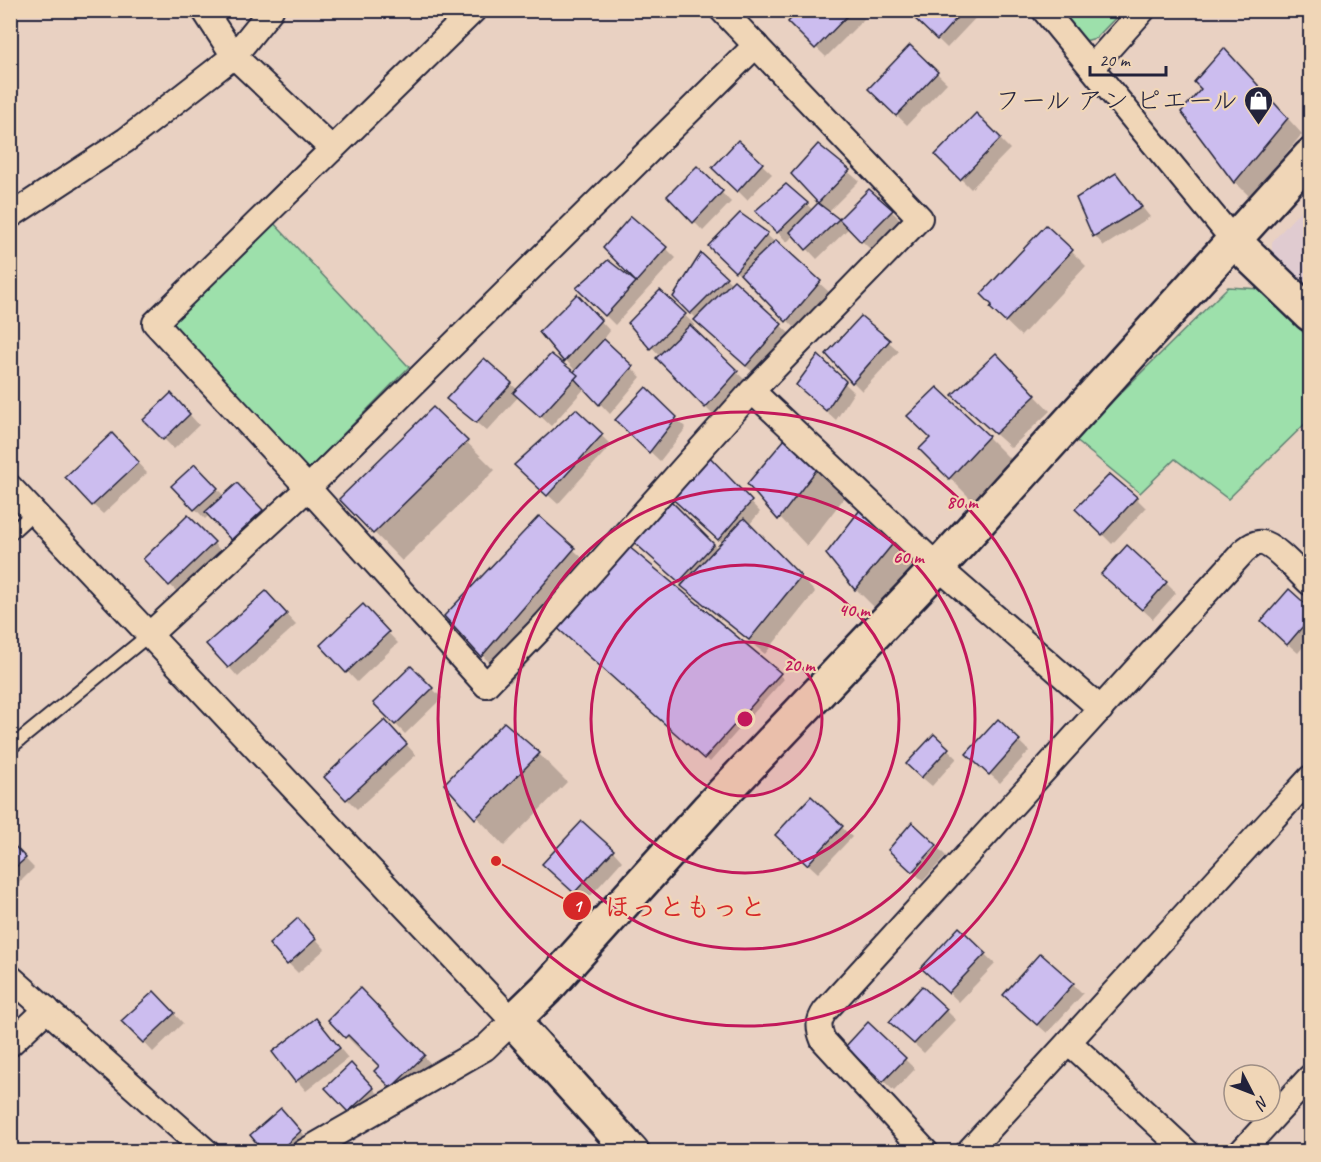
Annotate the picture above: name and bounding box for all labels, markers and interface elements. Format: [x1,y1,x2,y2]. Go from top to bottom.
scale bar [1090,39,1166,77]
text: 20 m [1099,49,1132,71]
place label: フール アン ピエール [995,84,1238,117]
shop icon: フール アン ピエール [1243,84,1275,126]
text: 80 m [947,491,979,513]
text: 60 m [892,546,925,568]
text: 40 m [839,599,871,621]
text: 20 m [784,654,816,676]
centre of rings [735,709,755,729]
callout: ほっともっと [562,884,778,929]
text: ほっともっと [604,890,766,924]
text: 1 [573,895,583,917]
north arrow [1222,1063,1282,1123]
text: N [1250,1092,1273,1115]

